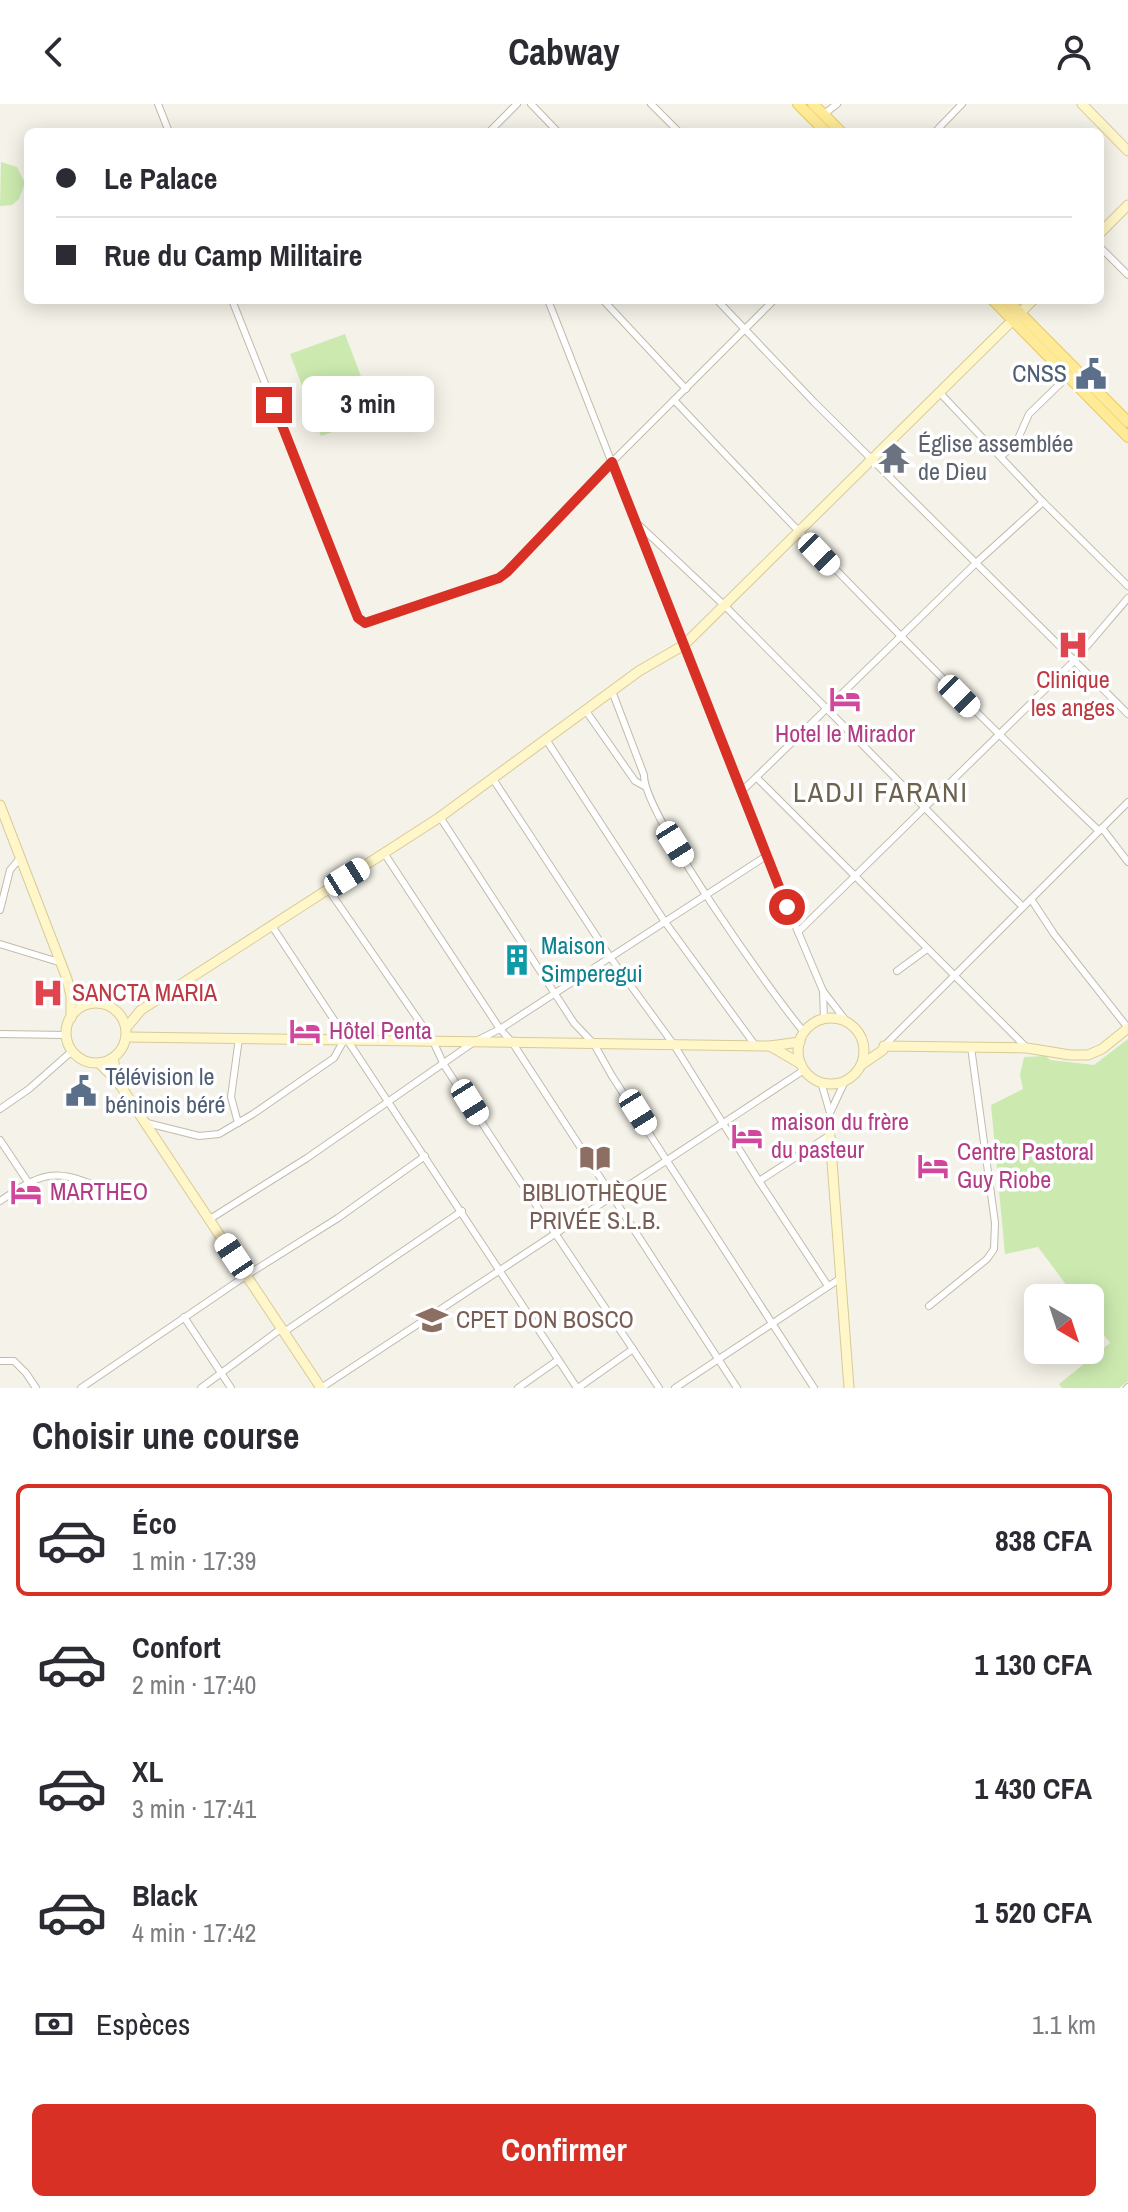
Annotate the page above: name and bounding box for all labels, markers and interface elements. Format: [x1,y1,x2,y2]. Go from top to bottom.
text: Cabway [508,28,620,76]
icon: back [32,30,76,74]
icon: person [1052,30,1096,74]
text: Le Palace [104,158,218,198]
text: Rue du Camp Militaire [104,235,362,275]
place label: CNSS [1012,357,1067,389]
public building icon: CNSS [1074,357,1108,391]
callout: 3 min [302,377,434,433]
text: 3 min [340,386,396,421]
route end [256,387,292,423]
place label: Église assemblée de Dieu [918,427,1073,487]
temple icon: Église assemblée de Dieu [877,441,911,475]
car [794,528,844,580]
hospital icon: Clinique les anges [1056,628,1090,662]
place label: Clinique les anges [1031,663,1115,723]
car [934,671,984,721]
hotel icon: Hotel le Mirador [828,682,862,716]
place label: Hotel le Mirador [775,717,915,749]
district label: LADJI FARANI [793,773,969,811]
car [652,817,698,871]
car [320,854,374,900]
route start [769,889,805,925]
place label: Maison Simperegui [541,929,643,989]
building icon: Maison Simperegui [500,943,534,977]
hospital icon: SANCTA MARIA [31,976,65,1010]
place label: SANCTA MARIA [72,976,218,1008]
hotel icon: Hôtel Penta [288,1014,322,1048]
place label: Hôtel Penta [329,1014,432,1046]
place label: Télévision le béninois béré [105,1060,225,1120]
public building icon: Télévision le béninois béré [64,1074,98,1108]
car [447,1075,493,1129]
car [615,1085,661,1139]
place label: maison du frère du pasteur [771,1105,909,1165]
hotel icon: maison du frère du pasteur [730,1119,764,1153]
place label: Centre Pastoral Guy Riobe [957,1135,1094,1195]
library icon: BIBLIOTHÈQUE PRIVÉE S.L.B. [578,1141,612,1175]
hotel icon: Centre Pastoral Guy Riobe [916,1149,950,1183]
hotel icon: MARTHEO [9,1175,43,1209]
place label: MARTHEO [50,1175,148,1207]
place label: BIBLIOTHÈQUE PRIVÉE S.L.B. [522,1176,668,1236]
car [211,1229,257,1283]
north arrow [1024,1284,1104,1364]
map controls [1024,1284,1104,1364]
school or university icon: CPET DON BOSCO [415,1303,449,1337]
place label: CPET DON BOSCO [456,1303,634,1335]
text: Choisir une course [32,1412,299,1460]
text: Éco [132,1503,177,1543]
icon: car [36,1504,108,1576]
text: 838 CFA [995,1520,1092,1560]
text: 1 min · 17:39 [132,1543,256,1578]
text: Confort [132,1627,221,1667]
icon: car [36,1628,108,1700]
text: 1 130 CFA [974,1644,1092,1684]
text: 2 min · 17:40 [132,1667,256,1702]
text: XL [132,1751,163,1791]
icon: car [36,1752,108,1824]
text: 1 430 CFA [974,1768,1092,1808]
text: 3 min · 17:41 [132,1791,256,1826]
text: Black [132,1875,198,1915]
icon: car [36,1876,108,1948]
text: 1 520 CFA [974,1892,1092,1932]
text: 4 min · 17:42 [132,1915,256,1950]
icon: cash [32,2002,76,2046]
text: Espèces [96,2004,190,2044]
text: 1.1 km [1032,2007,1096,2042]
button: Confirmer [32,2104,1096,2196]

